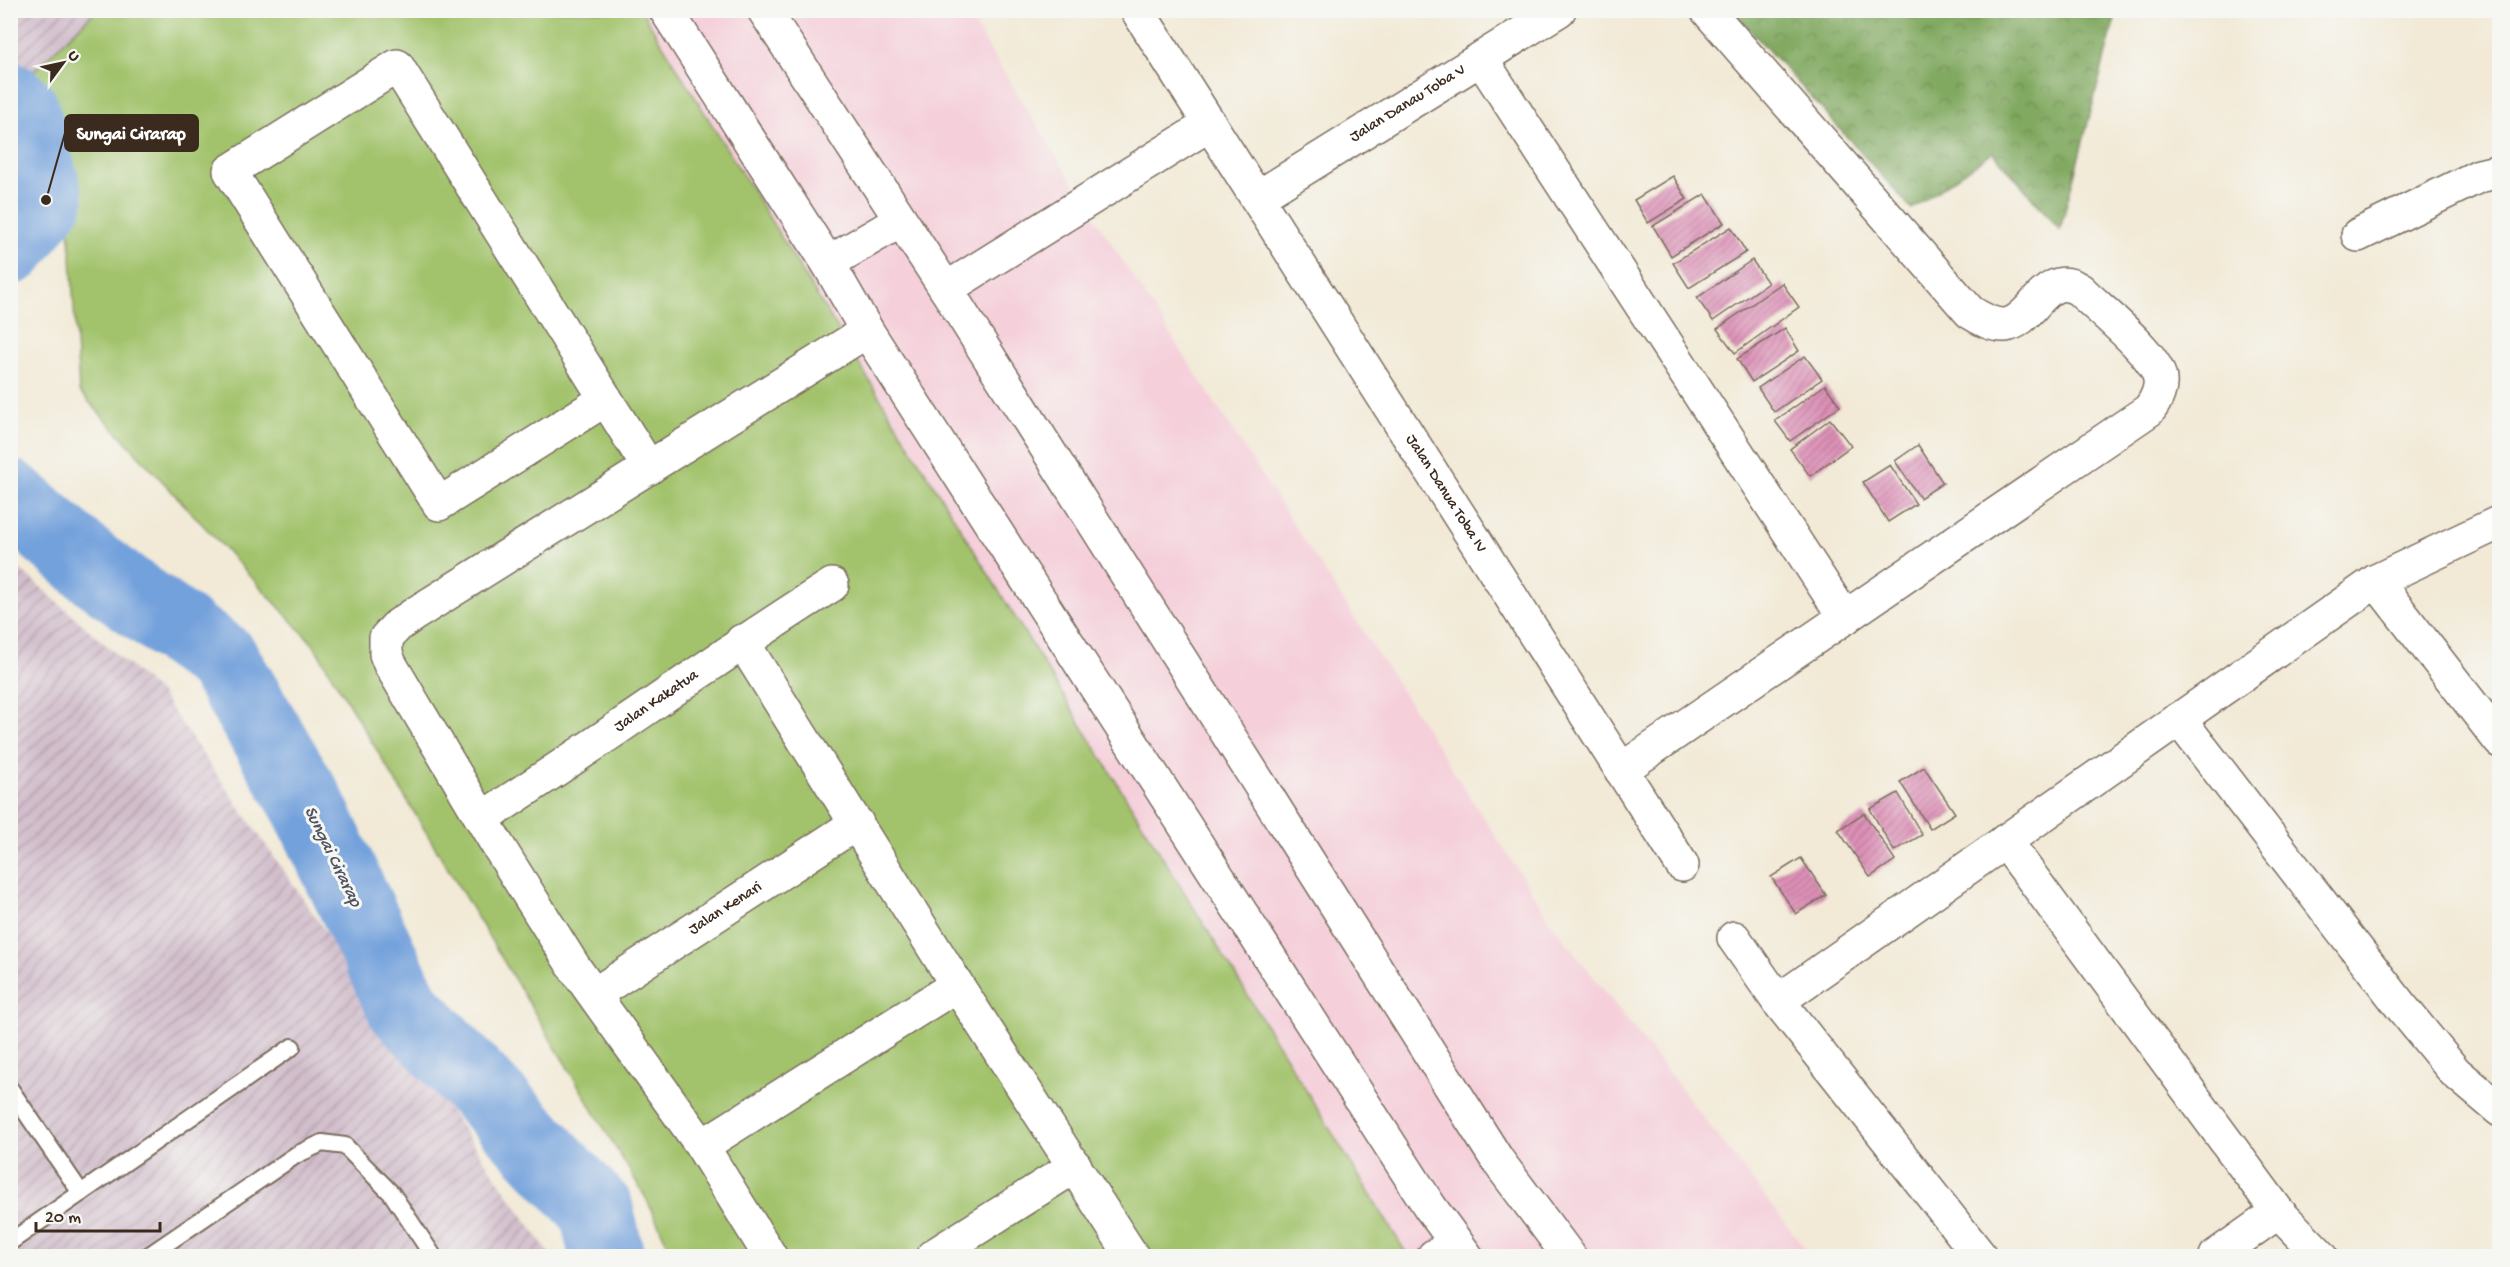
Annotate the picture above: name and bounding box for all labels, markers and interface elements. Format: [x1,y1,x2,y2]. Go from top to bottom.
north arrow [33,33,93,93]
text: U [62,48,84,66]
street label: Jalan Danau Toba V [1347,61,1470,147]
callout: Sungai Cirarap [65,115,198,151]
text: Sungai Cirarap [77,125,186,146]
street label: Jalan Danua Toba IV [1401,431,1490,557]
street label: Jalan Kakatua [611,665,703,737]
water label: Sungai Cirarap [299,803,366,912]
street label: Jalan Kenari [685,878,766,940]
scale bar [36,1195,160,1233]
text: 20 m [45,1208,81,1229]

